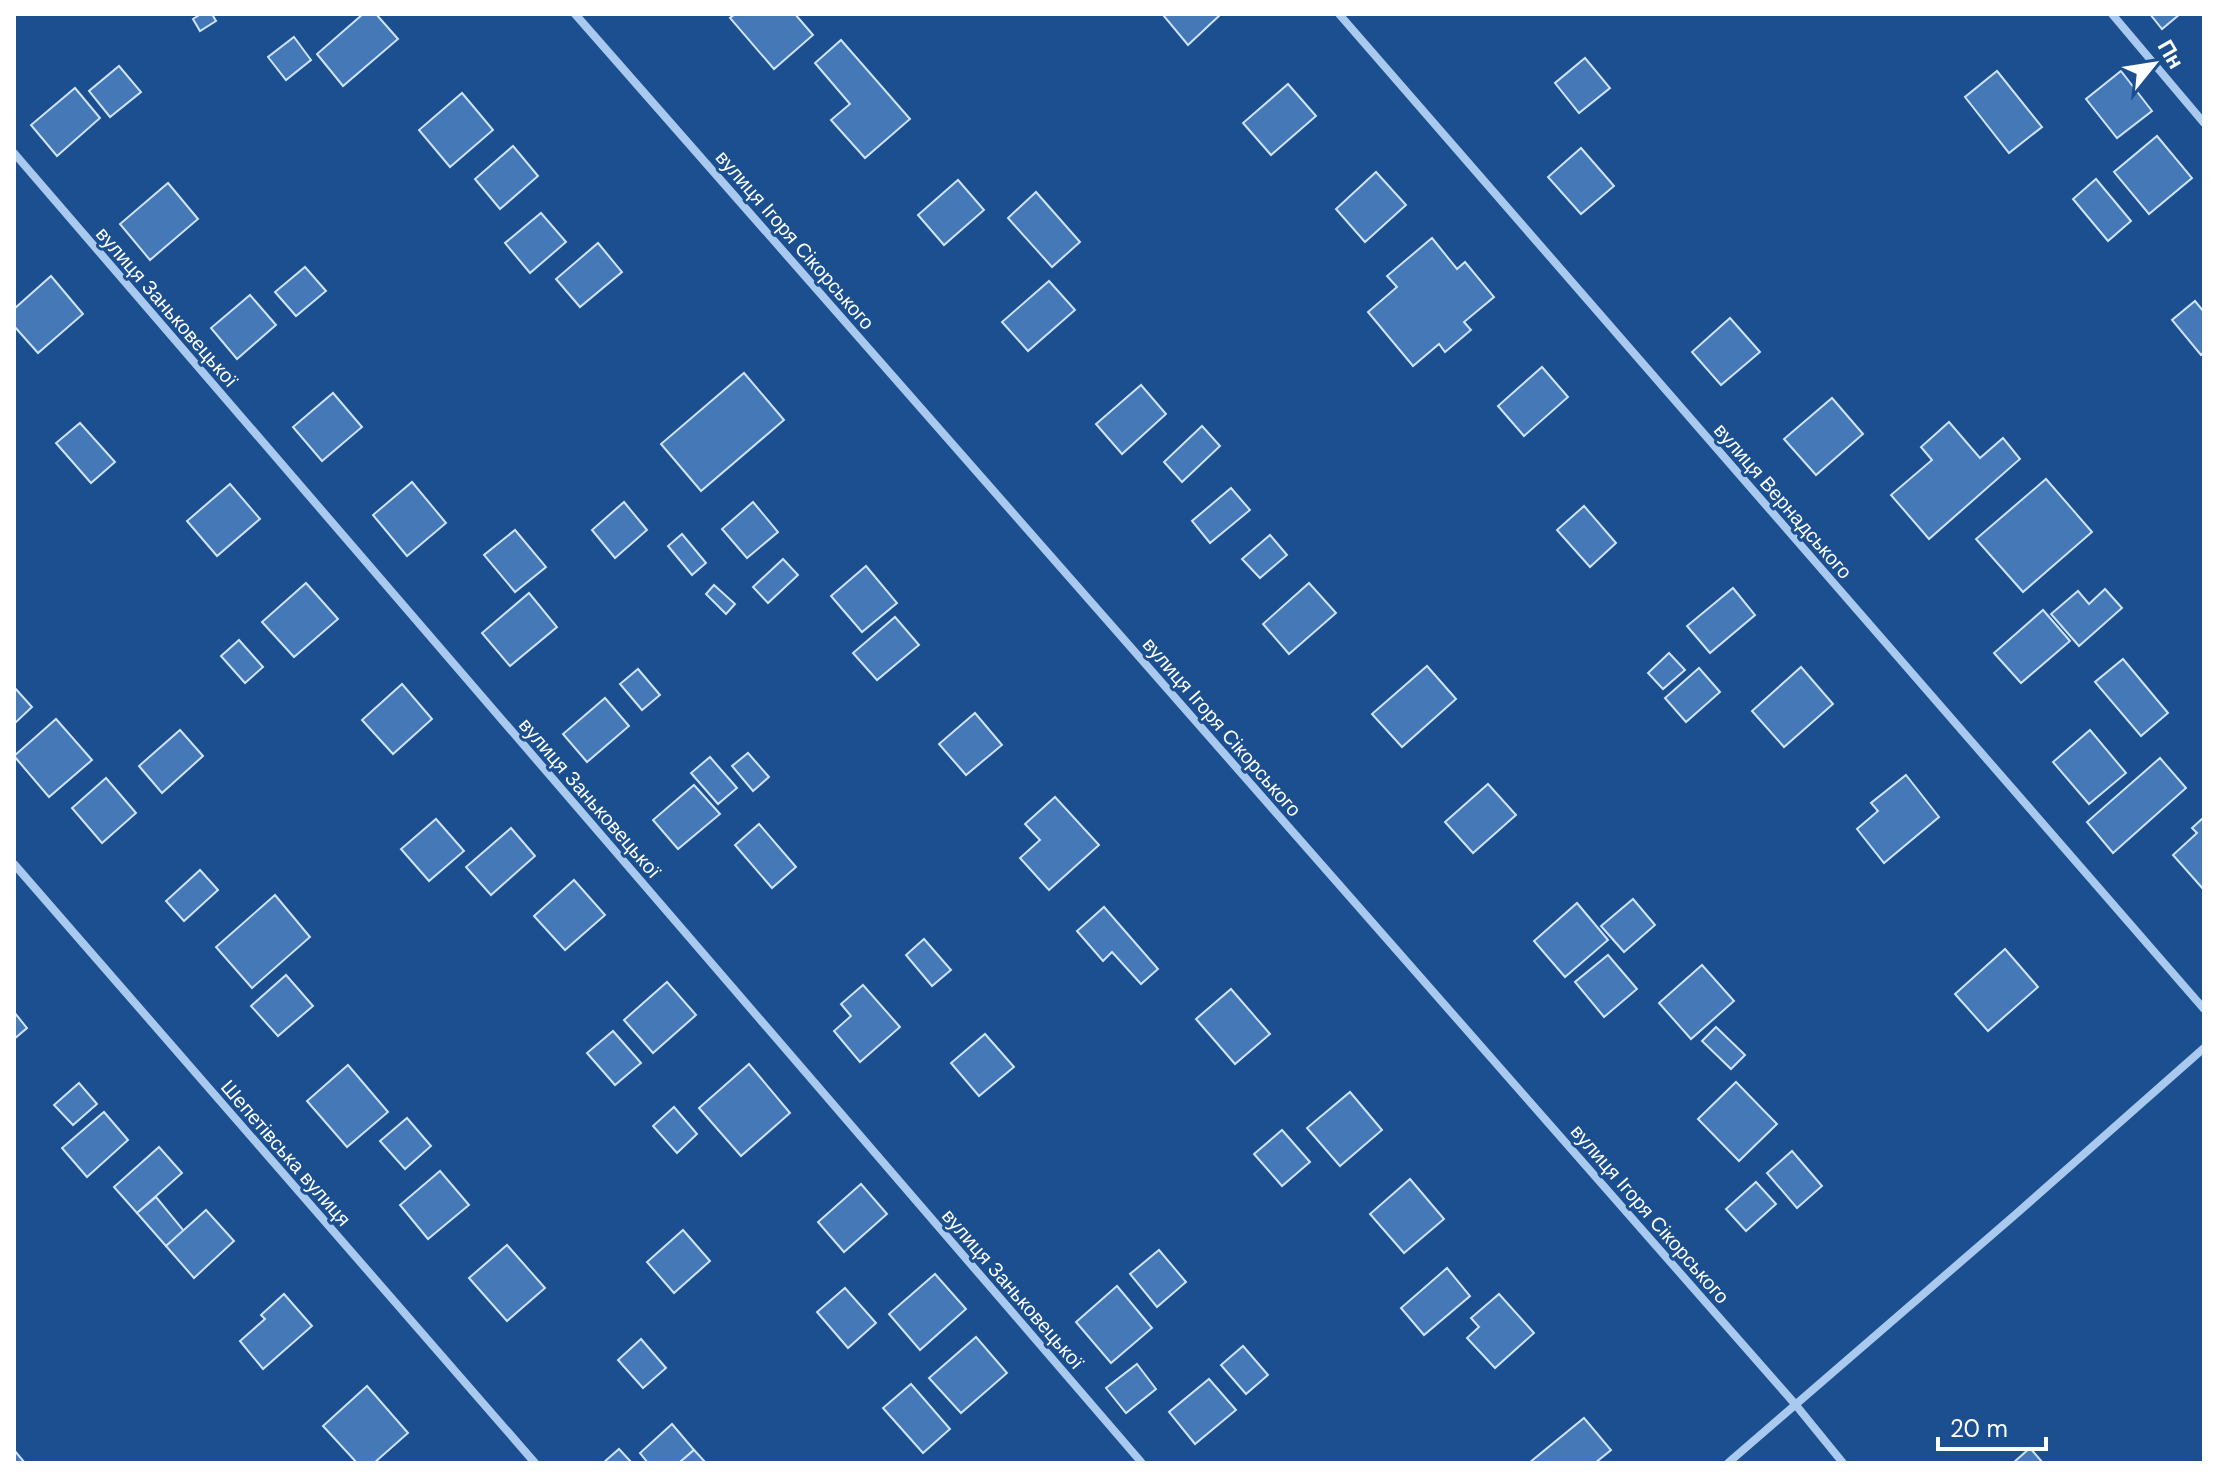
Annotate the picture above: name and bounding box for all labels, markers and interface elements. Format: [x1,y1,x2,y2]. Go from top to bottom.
north arrow [2114,24,2194,104]
text: Пн [2151,34,2191,74]
street label: вулиця Ігоря Сікорського [710,145,880,335]
street label: вулиця Заньковецької [90,221,244,393]
street label: вулиця Вернадського [1708,418,1858,584]
street label: вулиця Ігоря Сікорського [1137,632,1307,822]
street label: вулиця Заньковецької [513,712,667,884]
street label: Шепетівська вулиця [215,1074,357,1232]
street label: вулиця Ігоря Сікорського [1565,1119,1735,1309]
street label: вулиця Заньковецької [936,1203,1090,1375]
scale bar [1938,1401,2046,1451]
text: 20 m [1950,1413,2008,1444]

